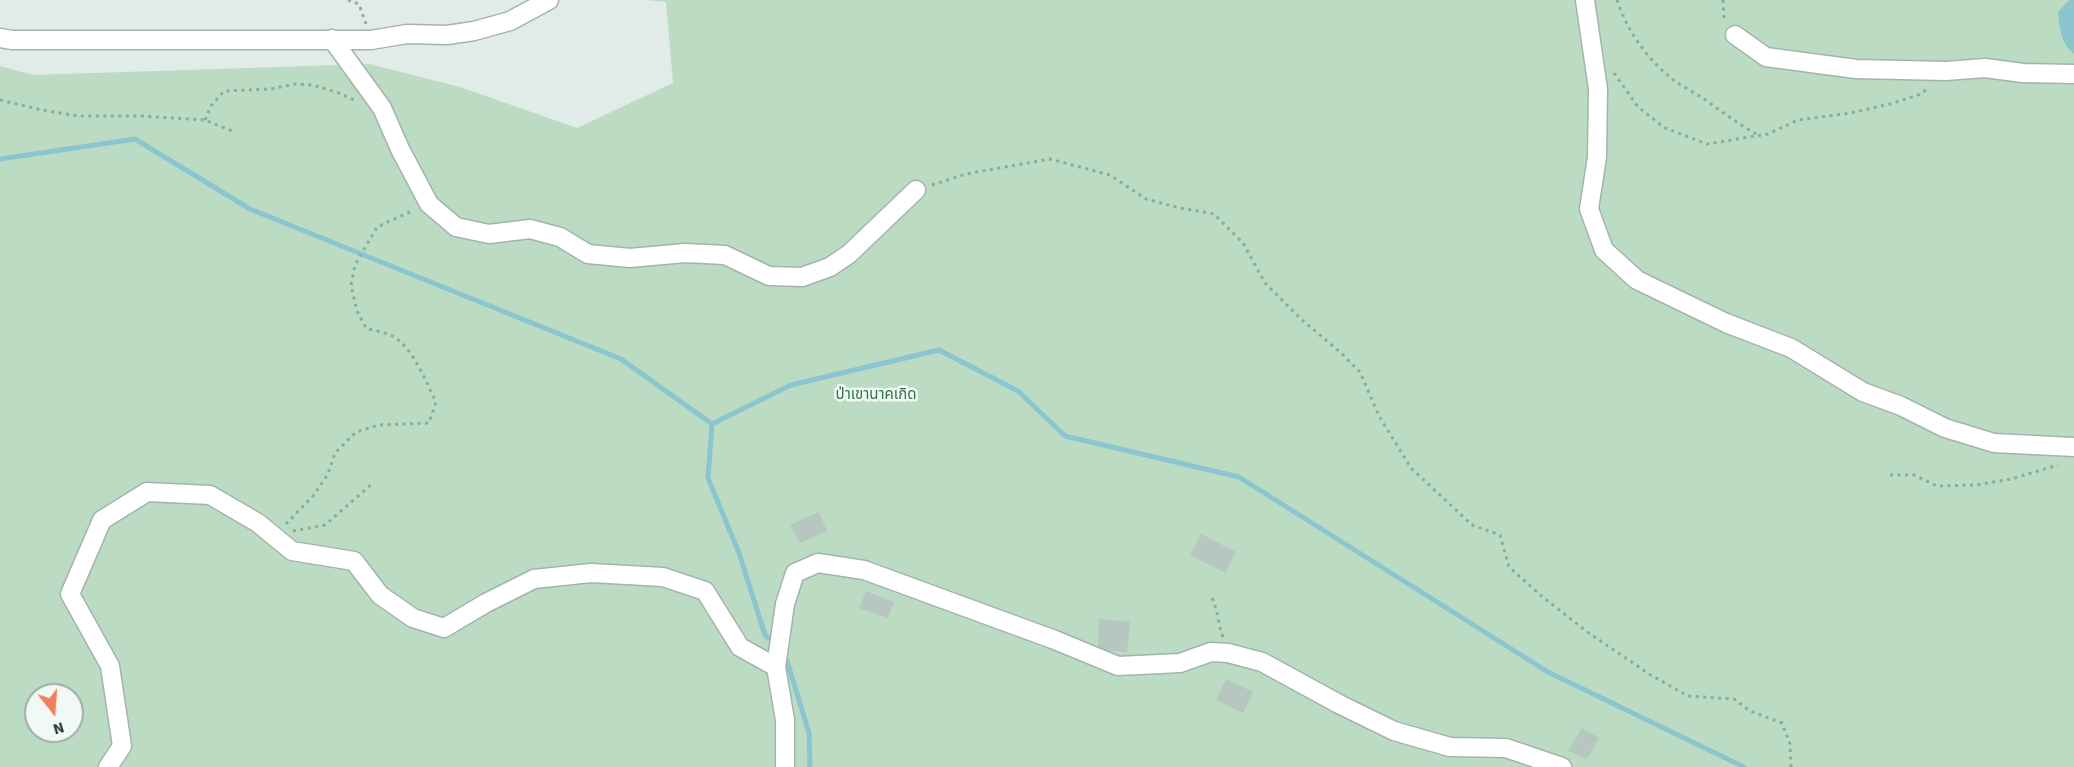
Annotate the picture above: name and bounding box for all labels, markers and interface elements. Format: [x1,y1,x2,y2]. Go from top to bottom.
park label: ป่าเขานาคเกิด [836,387,916,405]
north arrow [24,683,84,743]
text: N [50,716,67,740]

